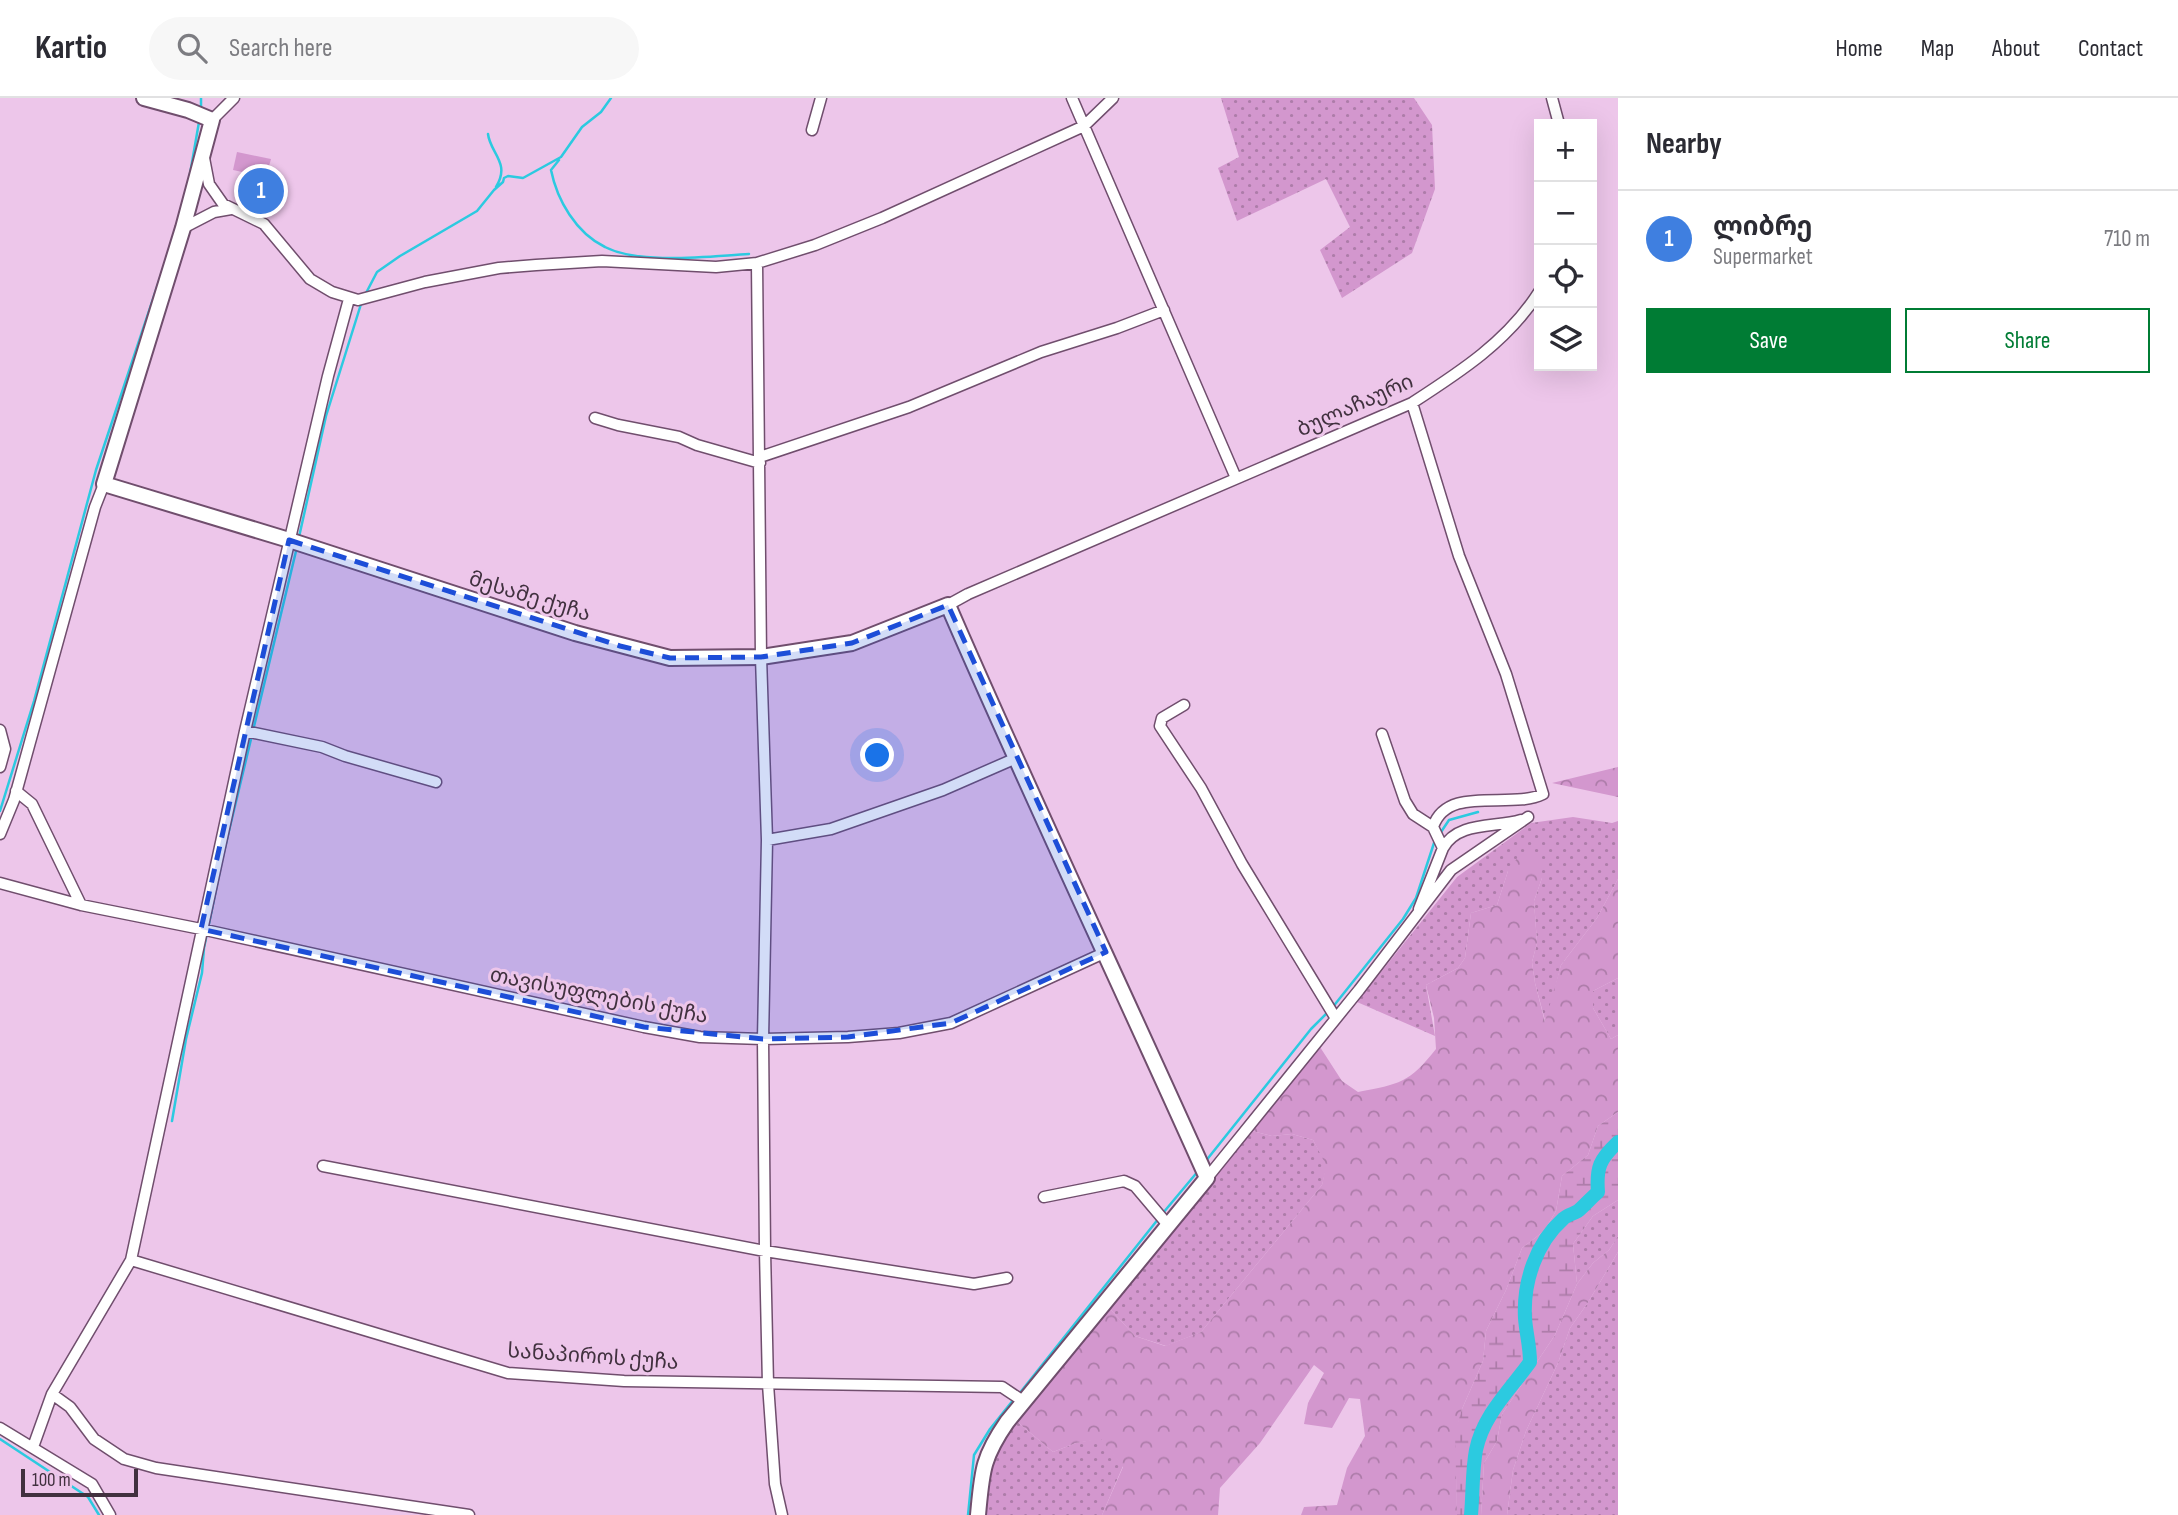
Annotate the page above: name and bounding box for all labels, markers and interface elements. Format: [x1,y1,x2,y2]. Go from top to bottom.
search box [149,17,639,80]
text: Kartio [35,28,107,68]
icon: search [173,29,211,67]
text: Search here [229,33,332,64]
text: Home [1835,34,1883,63]
text: Map [1921,34,1954,63]
text: About [1992,34,2040,63]
text: Contact [2078,34,2143,63]
map controls [1534,119,1597,371]
button: + [1534,119,1597,182]
text: Nearby [1646,126,1722,162]
pin: 1 [238,165,284,217]
button: − [1534,182,1597,245]
text: ლიბრე [1713,212,1812,243]
text: 1 [1664,225,1674,253]
text: 710 m [2104,225,2150,253]
text: Supermarket [1713,243,1813,271]
button: locate [1534,245,1597,308]
button: layers [1534,308,1597,371]
button: Save [1646,308,1891,373]
button: Share [1905,308,2150,373]
street label: ბულაჩაური [1293,369,1417,442]
street label: მესამე ქუჩა [466,566,594,627]
your location [860,738,894,772]
street label: თავისუფლების ქუჩა [488,962,710,1029]
street label: სანაპიროს ქუჩა [507,1338,679,1375]
scale bar [21,1466,138,1498]
text: 100 m [32,1469,71,1492]

